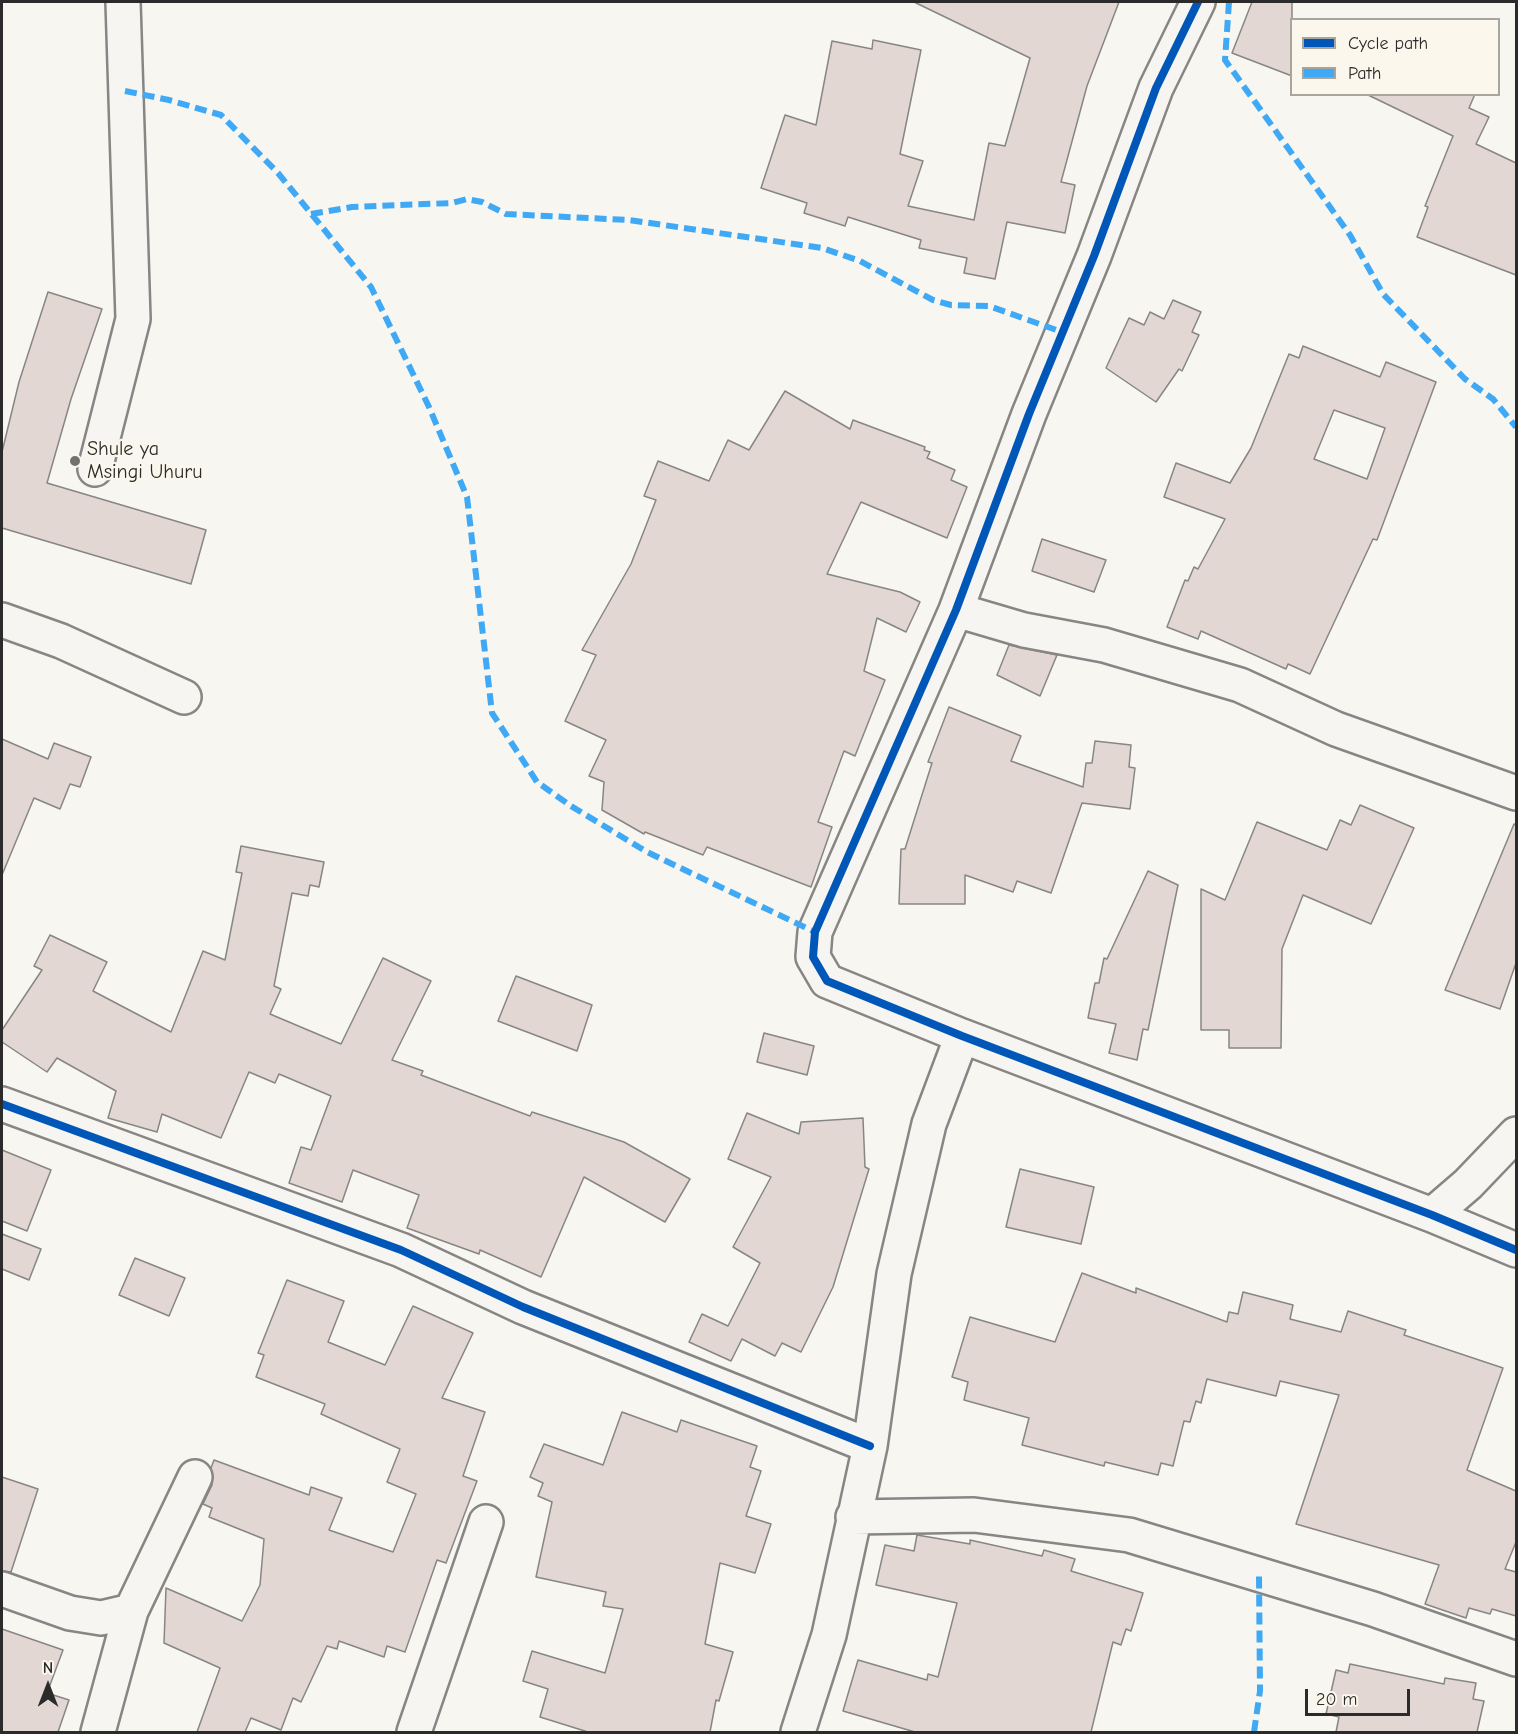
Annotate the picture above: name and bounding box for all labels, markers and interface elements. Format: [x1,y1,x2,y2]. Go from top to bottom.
legend [1290,18,1500,96]
text: Cycle path [1348,33,1428,54]
text: Path [1348,63,1381,84]
place label: Shule ya Msingi Uhuru [87,437,202,484]
marker: Shule ya Msingi Uhuru [68,454,82,468]
north arrow [18,1656,78,1716]
text: N [43,1659,53,1677]
scale bar [1308,1677,1413,1715]
text: 20 m [1316,1689,1357,1710]

